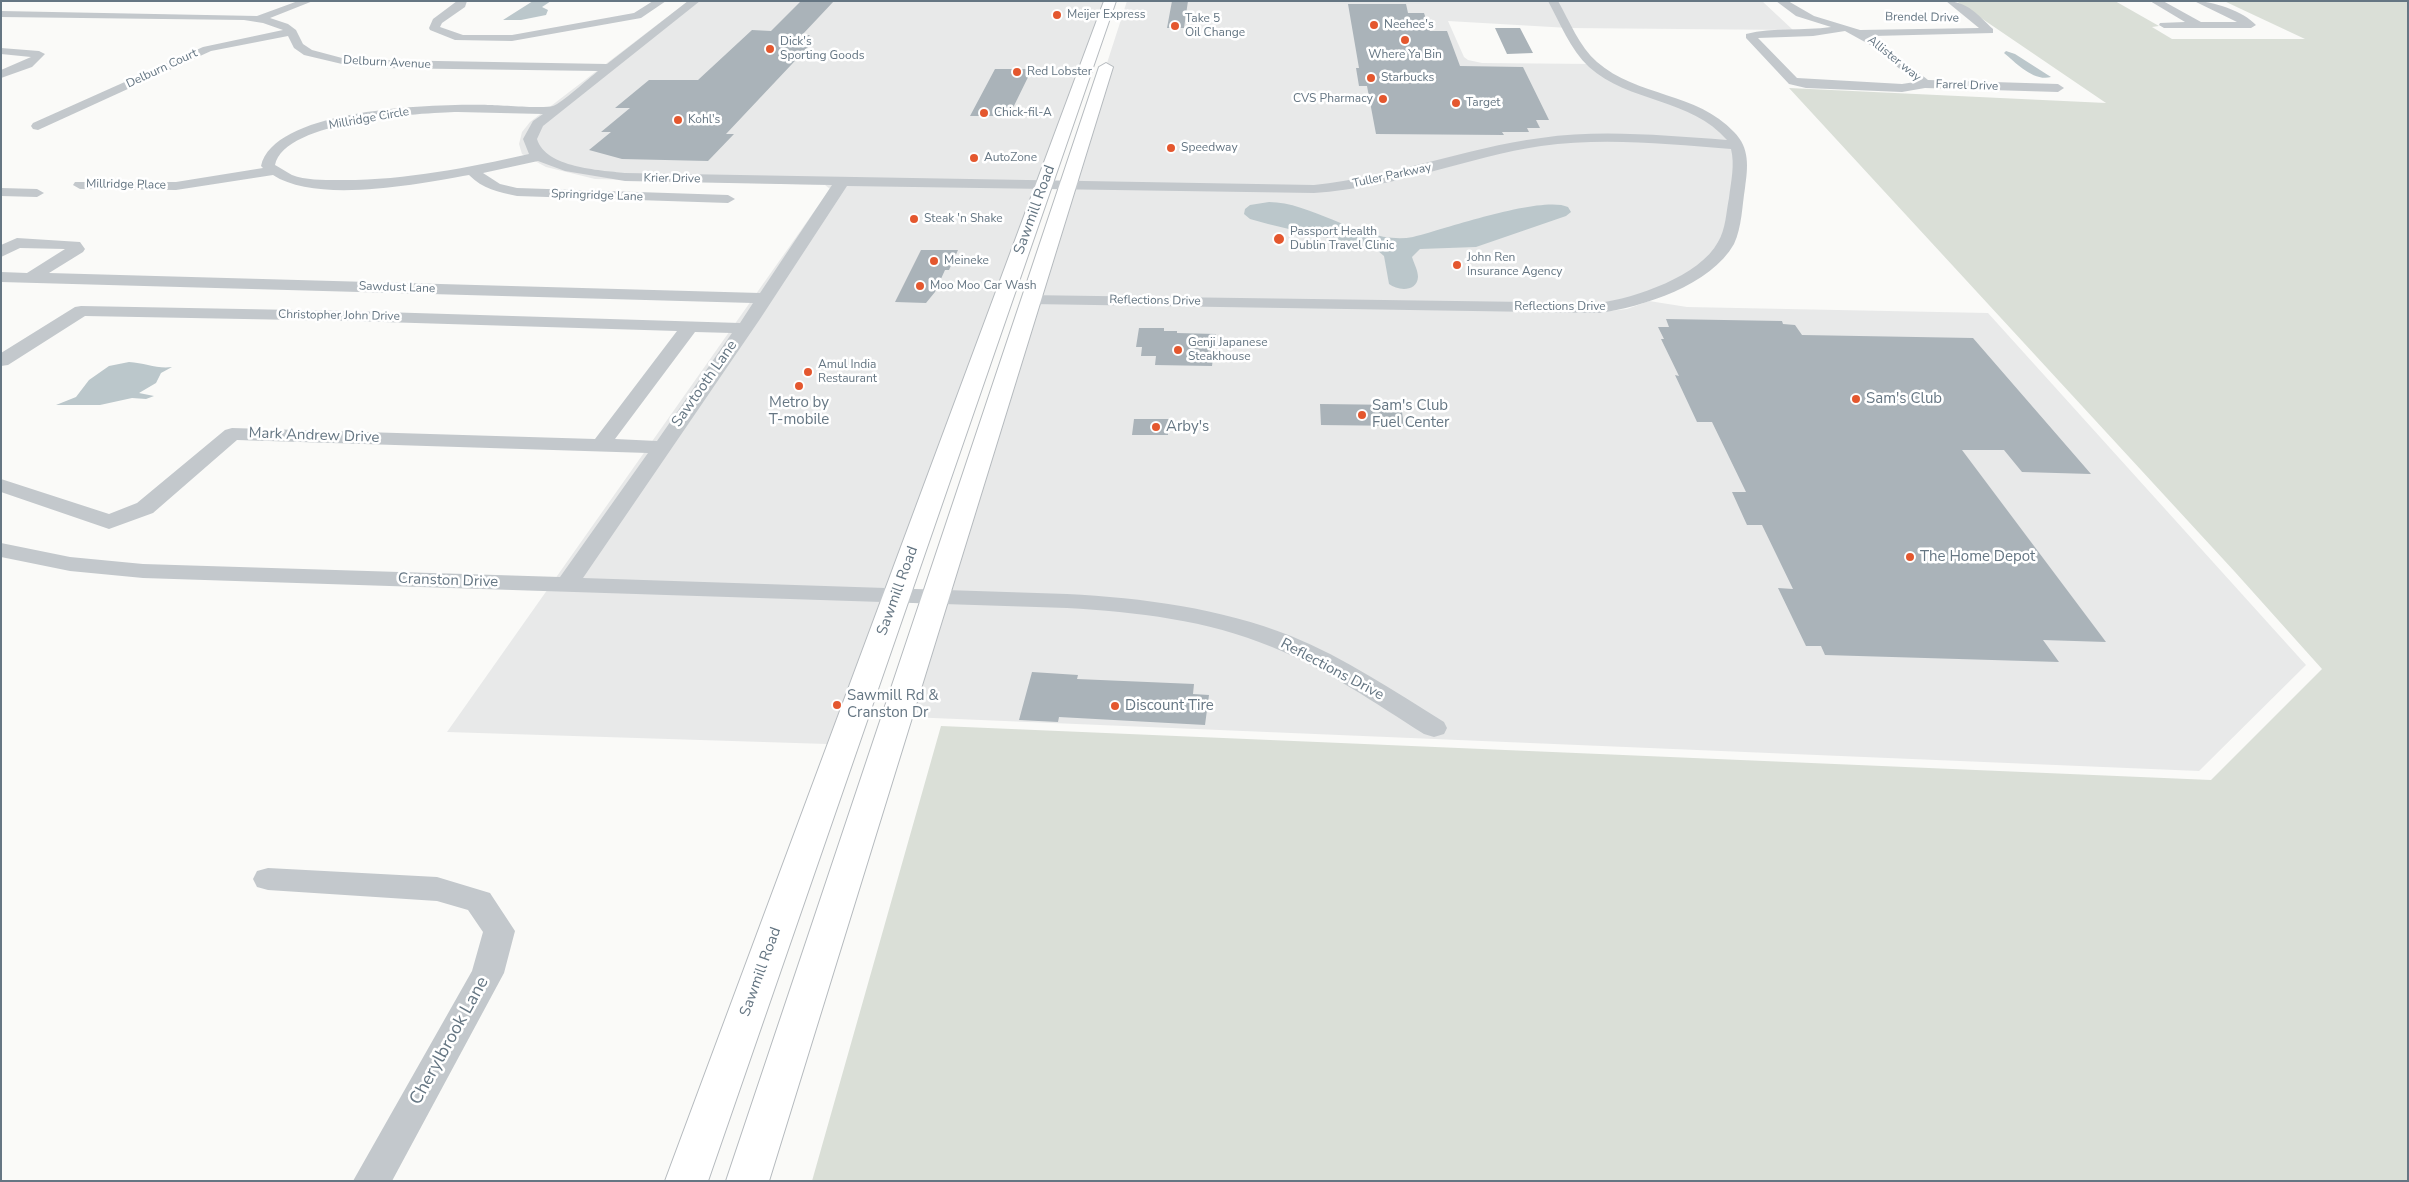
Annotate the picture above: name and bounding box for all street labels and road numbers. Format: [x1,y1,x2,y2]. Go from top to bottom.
street label: Brendel Drive [1885,10,1959,26]
street label: Allister way [1864,33,1924,85]
street label: Delburn Court [124,46,200,92]
street label: Delburn Avenue [343,54,431,72]
street label: Farrel Drive [1935,78,1999,94]
street label: Millridge Circle [328,105,410,133]
street label: Tuller Parkway [1351,161,1433,191]
street label: Sawmill Road [1011,163,1059,257]
street label: Krier Drive [643,171,701,187]
street label: Millridge Place [86,177,166,193]
street label: Springridge Lane [551,187,643,205]
street label: Sawdust Lane [359,279,435,297]
street label: Reflections Drive [1109,293,1201,309]
street label: Reflections Drive [1514,300,1606,314]
street label: Christopher John Drive [278,308,400,324]
street label: Sawtooth Lane [668,337,742,431]
street label: Mark Andrew Drive [248,425,380,447]
street label: Sawmill Road [874,544,922,638]
street label: Cranston Drive [397,570,499,592]
street label: Reflections Drive [1277,635,1387,705]
street label: Sawmill Road [737,925,785,1019]
street label: Cherylbrook Lane [406,973,494,1109]

